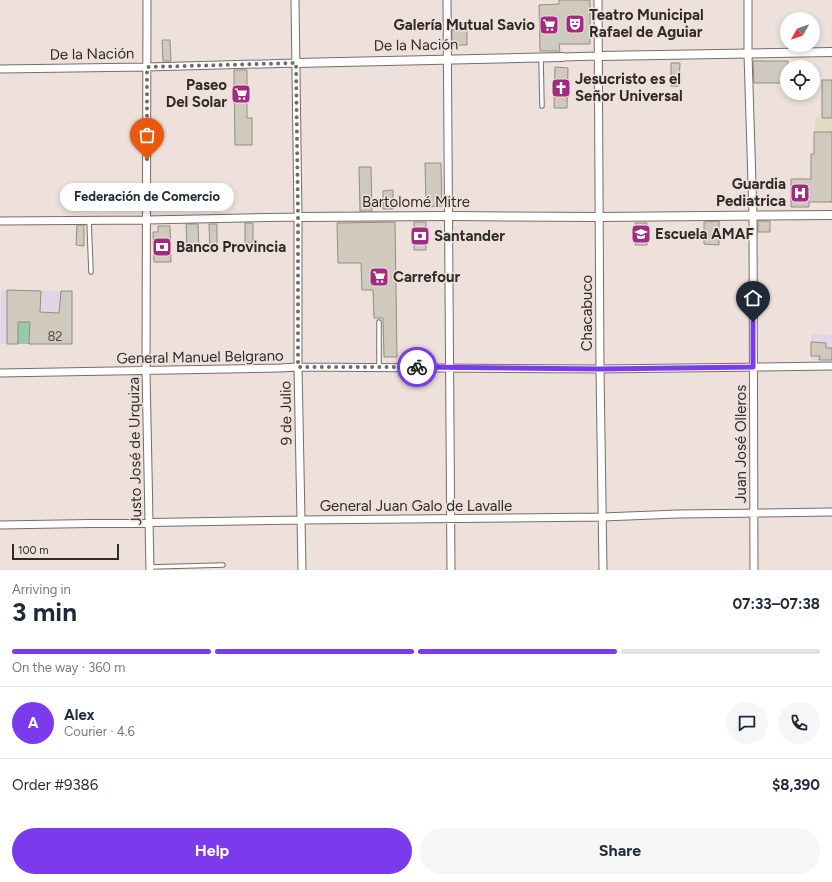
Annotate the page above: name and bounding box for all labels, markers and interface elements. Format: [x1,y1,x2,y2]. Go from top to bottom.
place label: Teatro Municipal Rafael de Aguiar [589,6,704,41]
north arrow [780,12,820,52]
map controls [780,12,820,100]
theatre icon: Teatro Municipal Rafael de Aguiar [564,13,586,35]
supermarket icon: Galería Mutual Savio [538,14,560,36]
place label: Galería Mutual Savio [394,16,535,34]
street label: De la Nación [373,35,459,55]
street label: De la Nación [49,44,135,64]
button: locate [780,60,820,100]
place label: Jesucristo es el Señor Universal [575,70,683,105]
place label: Paseo Del Solar [166,76,227,111]
church icon: Jesucristo es el Señor Universal [550,77,572,99]
supermarket icon: Paseo Del Solar [230,83,252,105]
pin [130,118,164,159]
icon: bag [136,124,158,146]
place label: Guardia Pediatrica [716,175,786,210]
hospital icon: Guardia Pediatrica [789,182,811,204]
callout: Federación de Comercio [60,183,234,211]
text: Federación de Comercio [74,189,220,204]
street label: Bartolomé Mitre [362,193,470,211]
school or university icon: Escuela AMAF [630,223,652,245]
bank icon: Santander [409,225,431,247]
place label: Escuela AMAF [655,225,754,243]
place label: Santander [434,227,505,245]
bank icon: Banco Provincia [151,236,173,258]
place label: Banco Provincia [176,238,286,256]
supermarket icon: Carrefour [368,266,390,288]
place label: Carrefour [393,268,461,286]
street label: Chacabuco [578,274,596,351]
pin [736,281,770,322]
icon: home [742,287,764,309]
house number: 82 [47,329,63,344]
street label: General Manuel Belgrano [116,347,284,367]
courier [397,347,437,387]
icon: bike [406,356,428,378]
street label: Justo José de Urquiza [125,377,145,525]
street label: 9 de Julio [276,380,296,445]
street label: Juan José Olleros [732,385,750,503]
street label: General Juan Galo de Lavalle [320,497,512,515]
scale bar [12,542,119,561]
text: 100 m [18,544,49,557]
text: Arriving in [12,582,71,597]
text: 07:33–07:38 [732,595,820,613]
text: 3 min [12,596,77,628]
text: On the way · 360 m [12,660,125,675]
button: chat [726,702,768,744]
button: phone [778,702,820,744]
text: Alex [64,706,94,724]
text: A [28,714,38,732]
text: Courier · 4.6 [64,724,135,739]
text: Order #9386 [12,776,98,794]
text: $8,390 [772,776,820,794]
button: Help [12,828,412,874]
button: Share [420,828,820,874]

